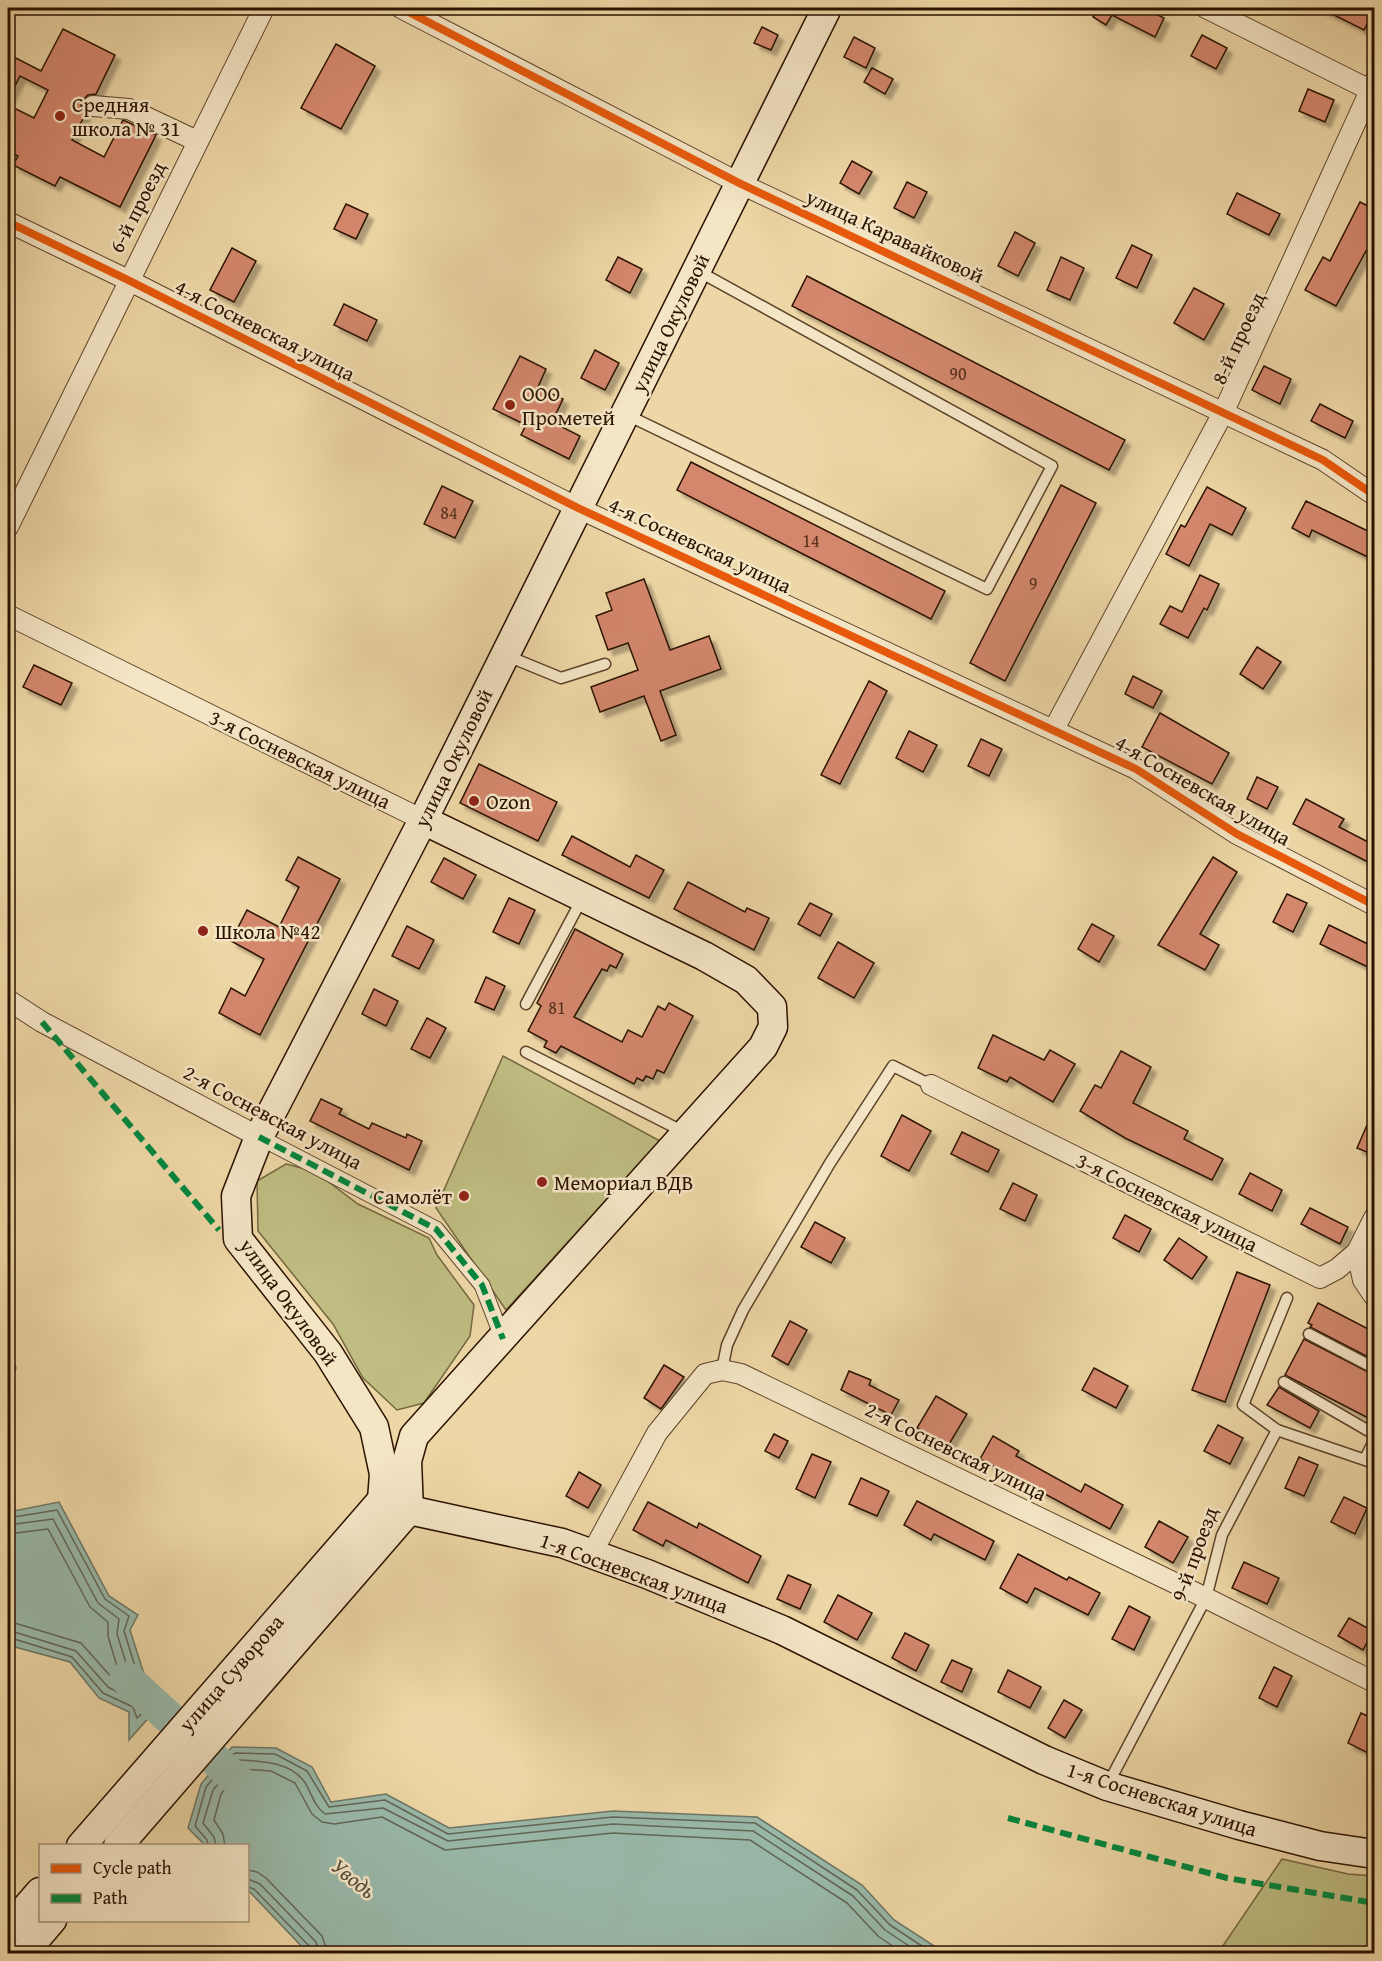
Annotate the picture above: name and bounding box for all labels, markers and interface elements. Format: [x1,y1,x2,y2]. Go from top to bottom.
place label: Средняя школа № 31 [72,89,180,144]
marker: Средняя школа № 31 [53,109,67,123]
street label: 6-й проезд [101,155,173,258]
street label: улица Каравайковой [800,181,989,291]
street label: улица Окуловой [622,248,717,399]
street label: 4-я Сосневская улица [170,271,360,389]
street label: 8-й проезд [1203,286,1273,389]
house number: 90 [949,360,967,387]
place label: ООО Прометей [522,378,615,433]
marker: ООО Прометей [503,398,517,412]
street label: 4-я Сосневская улица [603,489,797,601]
house number: 84 [440,499,458,526]
house number: 14 [802,527,820,554]
house number: 9 [1029,570,1037,597]
street label: улица Окуловой [405,683,500,834]
street label: 3-я Сосневская улица [204,702,396,816]
street label: 4-я Сосневская улица [1109,727,1297,853]
place label: Ozon [486,786,531,817]
marker: Ozon [467,794,481,808]
place label: Школа №42 [215,916,321,947]
marker: Школа №42 [196,924,210,938]
house number: 81 [548,994,566,1021]
street label: 2-я Сосневская улица [178,1057,368,1177]
street label: 3-я Сосневская улица [1071,1145,1263,1259]
place label: Мемориал ВДВ [554,1167,693,1198]
marker: Мемориал ВДВ [535,1175,549,1189]
place label: Самолёт [373,1181,452,1212]
marker: Самолёт [457,1189,471,1203]
street label: улица Окуловой [231,1231,346,1372]
street label: 2-я Сосневская улица [860,1394,1052,1508]
street label: 9-й проезд [1163,1502,1226,1606]
street label: 1-я Сосневская улица [535,1524,733,1622]
street label: улица Суворова [171,1607,291,1739]
street label: 1-я Сосневская улица [1063,1754,1261,1844]
legend [39,1844,249,1922]
water label: Уводь [325,1850,383,1906]
text: Cycle path [93,1854,172,1881]
text: Path [93,1884,128,1911]

